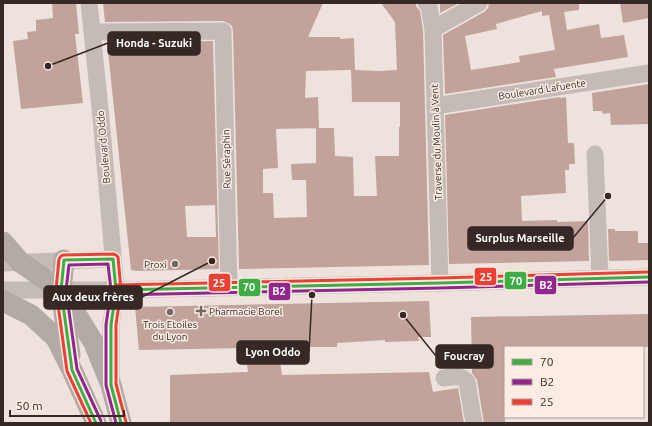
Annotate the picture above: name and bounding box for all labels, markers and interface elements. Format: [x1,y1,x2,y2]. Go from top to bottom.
callout: Honda - Suzuki [108,32,200,55]
text: Honda - Suzuki [116,37,192,49]
street label: Boulevard Lafuente [498,77,587,102]
street label: Traverse du Moulin à Vent [429,84,444,200]
street label: Boulevard Oddo [95,110,112,184]
street label: Rue Séraphin [220,129,233,189]
callout: Surplus Marseille [468,227,573,250]
text: Surplus Marseille [475,232,565,244]
place label: Proxi [144,259,167,270]
marker: Proxi [170,259,180,269]
line badge: 25 [474,267,497,286]
text: 25 [480,271,492,283]
line badge: 70 [504,271,527,290]
line badge: 25 [208,273,231,292]
text: 70 [510,275,522,287]
line badge: B2 [534,275,557,295]
text: 25 [213,277,225,289]
line badge: 70 [238,278,261,297]
text: B2 [539,279,553,291]
text: 70 [243,281,255,293]
line badge: B2 [268,282,291,301]
text: B2 [272,285,286,297]
callout: Aux deux frères [44,286,142,309]
text: Aux deux frères [52,291,134,303]
marker: Pharmacie Borel [196,306,206,316]
place label: Pharmacie Borel [209,306,283,317]
marker: Trois Etoiles du Lyon [165,307,175,317]
place label: Trois Etoiles du Lyon [143,319,197,342]
callout: Lyon Oddo [237,341,309,364]
callout: Foucray [436,345,493,368]
text: Lyon Oddo [245,346,301,358]
legend [504,346,644,418]
text: Foucray [444,350,485,362]
text: 70 [540,355,554,368]
text: B2 [540,375,554,388]
scale bar [10,392,124,418]
text: 25 [540,395,554,408]
text: 50 m [16,399,43,412]

